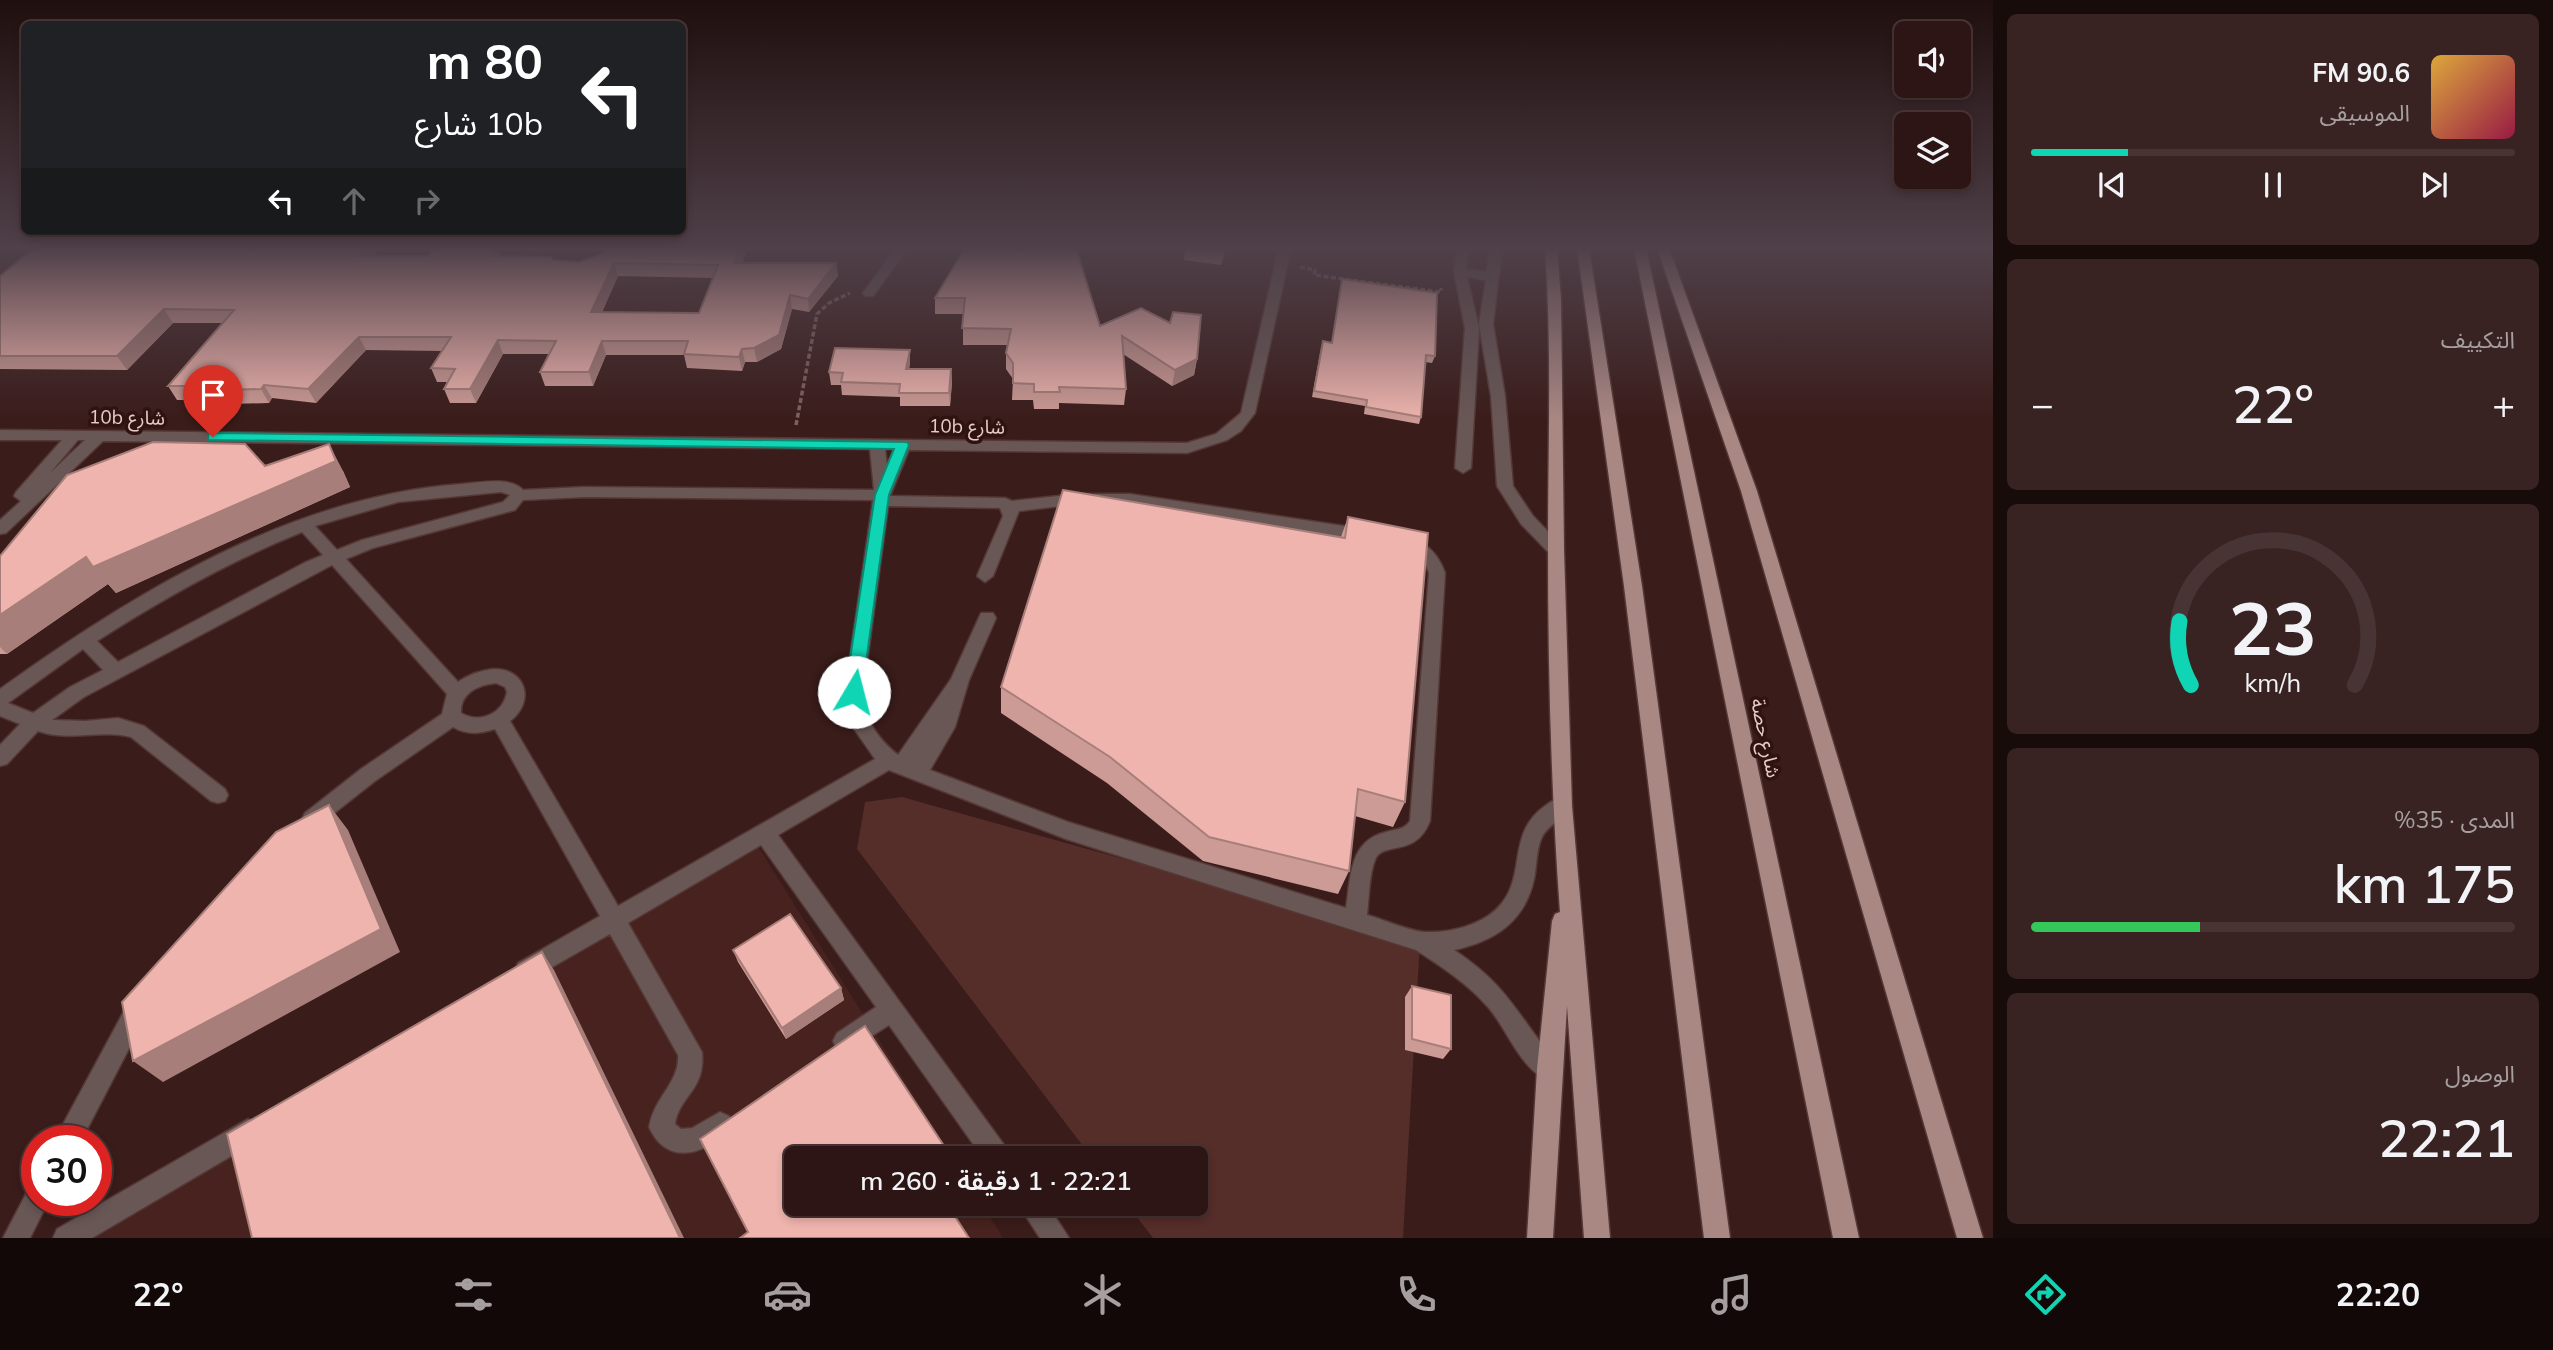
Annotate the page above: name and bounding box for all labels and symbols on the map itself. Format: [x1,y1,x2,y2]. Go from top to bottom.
pin [183,365,243,437]
street label: 10b شارع [89,404,165,432]
street label: 10b شارع [929,413,1005,441]
position arrow [817,655,891,729]
street label: شارع حصة [1744,696,1786,780]
speed limit sign: 30 [21,1125,112,1216]

